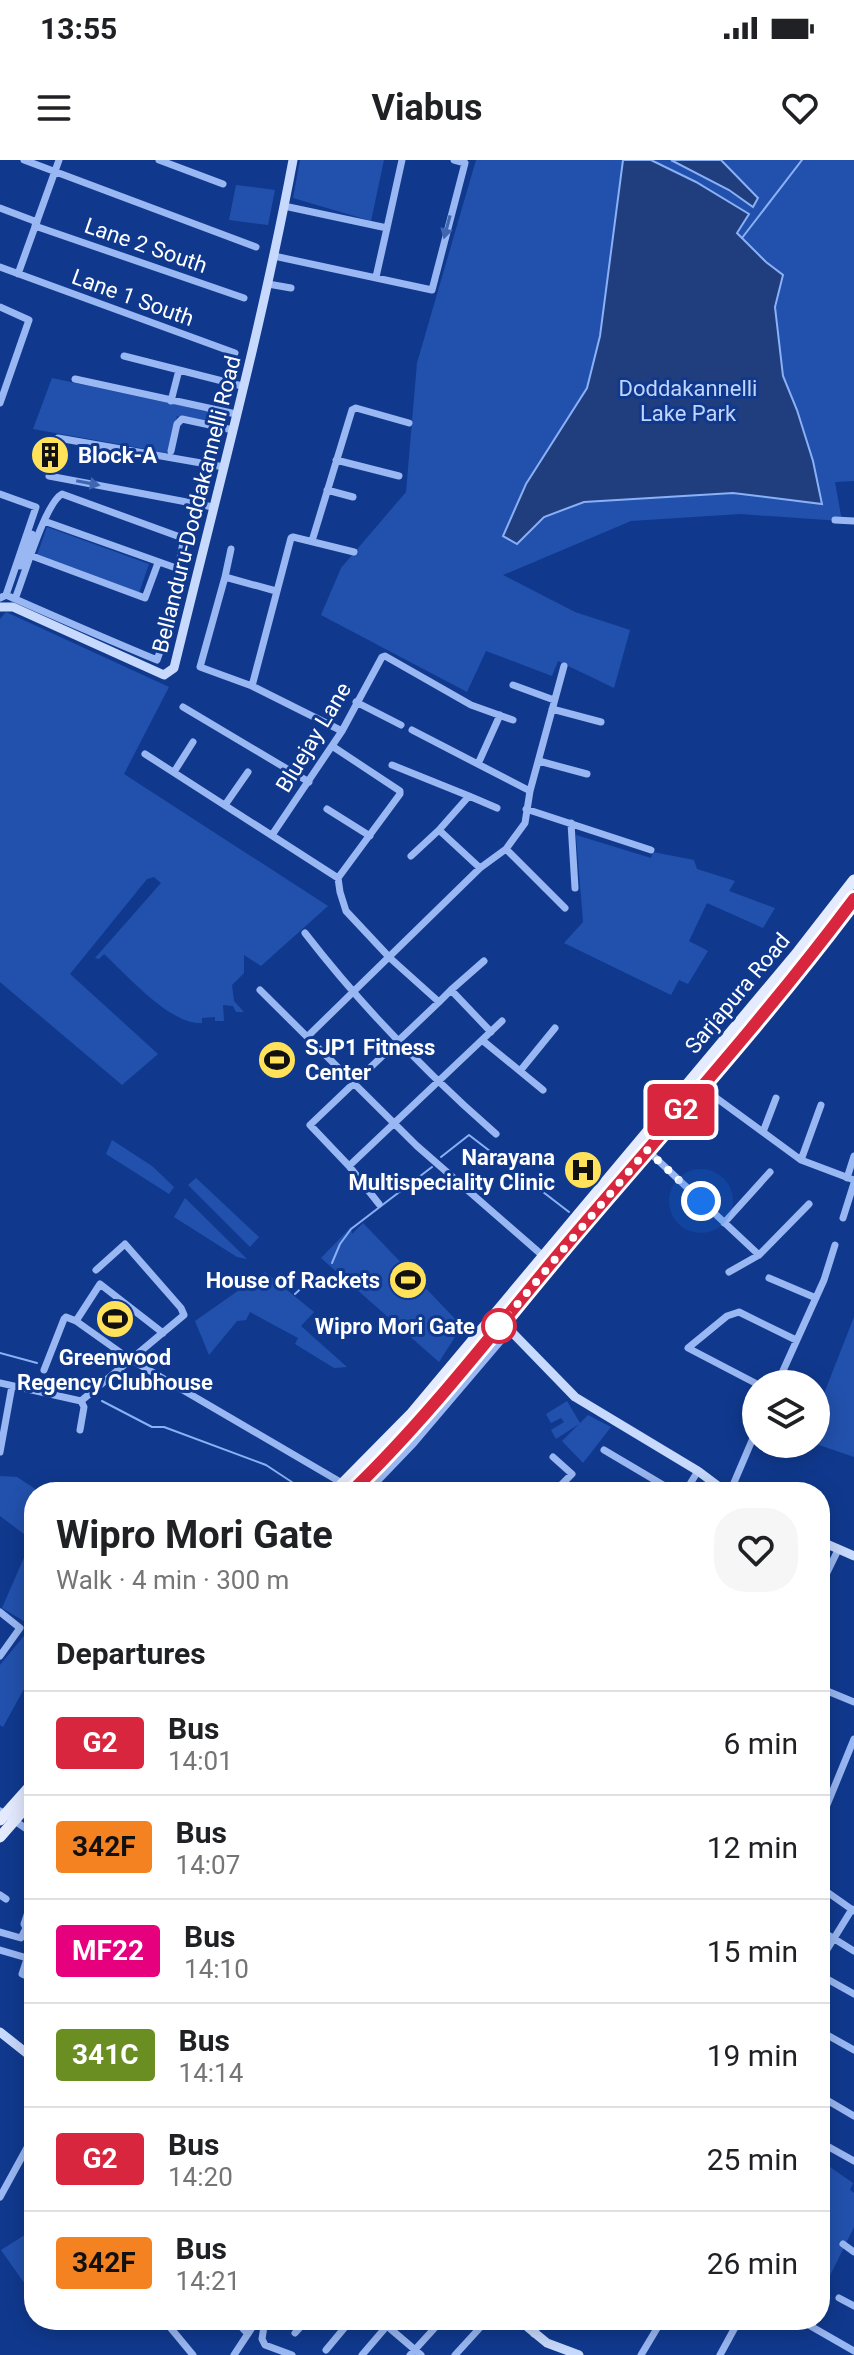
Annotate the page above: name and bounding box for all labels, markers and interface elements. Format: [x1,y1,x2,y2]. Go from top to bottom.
text: 13:55 [40,11,117,46]
icon: menu [32,86,76,130]
icon: heart [778,86,822,130]
text: Viabus [371,87,483,129]
street label: Lane 2 South [81,213,210,278]
one-way arrow [441,215,453,240]
street label: Lane 1 South [68,264,197,331]
street label: Bellanduru-Doddakannelli Road [147,353,246,655]
park label: Doddakannelli Lake Park [619,376,757,426]
building icon: Block-A [29,434,71,476]
place label: Block-A [78,443,157,468]
one-way arrow [76,478,101,490]
street label: Bluejay Lane [271,678,356,797]
street label: Sarjapura Road [680,928,795,1058]
place label: SJP1 Fitness Center [305,1035,435,1085]
sports icon: SJP1 Fitness Center [256,1039,298,1081]
line badge: G2 [645,1084,717,1136]
text: G2 [663,1093,699,1126]
place label: Narayana Multispeciality Clinic [348,1145,555,1195]
hospital icon: Narayana Multispeciality Clinic [562,1149,604,1191]
your location [681,1181,721,1221]
sports icon: House of Rackets [387,1259,429,1301]
place label: House of Rackets [206,1268,380,1293]
sports icon: Greenwood Regency Clubhouse [94,1298,136,1340]
marker: Wipro Mori Gate [482,1309,516,1343]
place label: Wipro Mori Gate [315,1314,475,1339]
place label: Greenwood Regency Clubhouse [17,1345,213,1395]
map controls [742,1370,830,1458]
button: layers [742,1370,830,1458]
button: heart [714,1508,798,1592]
text: Wipro Mori Gate [56,1513,333,1557]
text: Walk · 4 min · 300 m [56,1565,289,1595]
text: Departures [56,1636,206,1671]
text: Bus [168,1711,219,1746]
text: G2 [82,1726,118,1759]
text: 6 min [724,1726,798,1761]
text: 14:01 [168,1746,233,1776]
text: Bus [176,1815,227,1850]
text: 342F [72,1830,136,1863]
text: 12 min [707,1830,798,1865]
text: 14:07 [176,1850,240,1880]
text: Bus [184,1919,235,1954]
text: MF22 [72,1934,144,1967]
text: 15 min [707,1934,798,1969]
text: 14:10 [184,1954,249,1984]
text: Bus [179,2023,230,2058]
text: 341C [72,2038,139,2071]
text: 19 min [707,2038,798,2073]
text: 14:14 [179,2058,243,2088]
text: Bus [168,2127,219,2162]
text: G2 [82,2142,118,2175]
text: 25 min [707,2142,798,2177]
text: 14:20 [168,2162,233,2192]
text: Bus [176,2231,227,2266]
text: 342F [72,2246,136,2279]
text: 26 min [707,2246,798,2281]
text: 14:21 [176,2266,240,2296]

